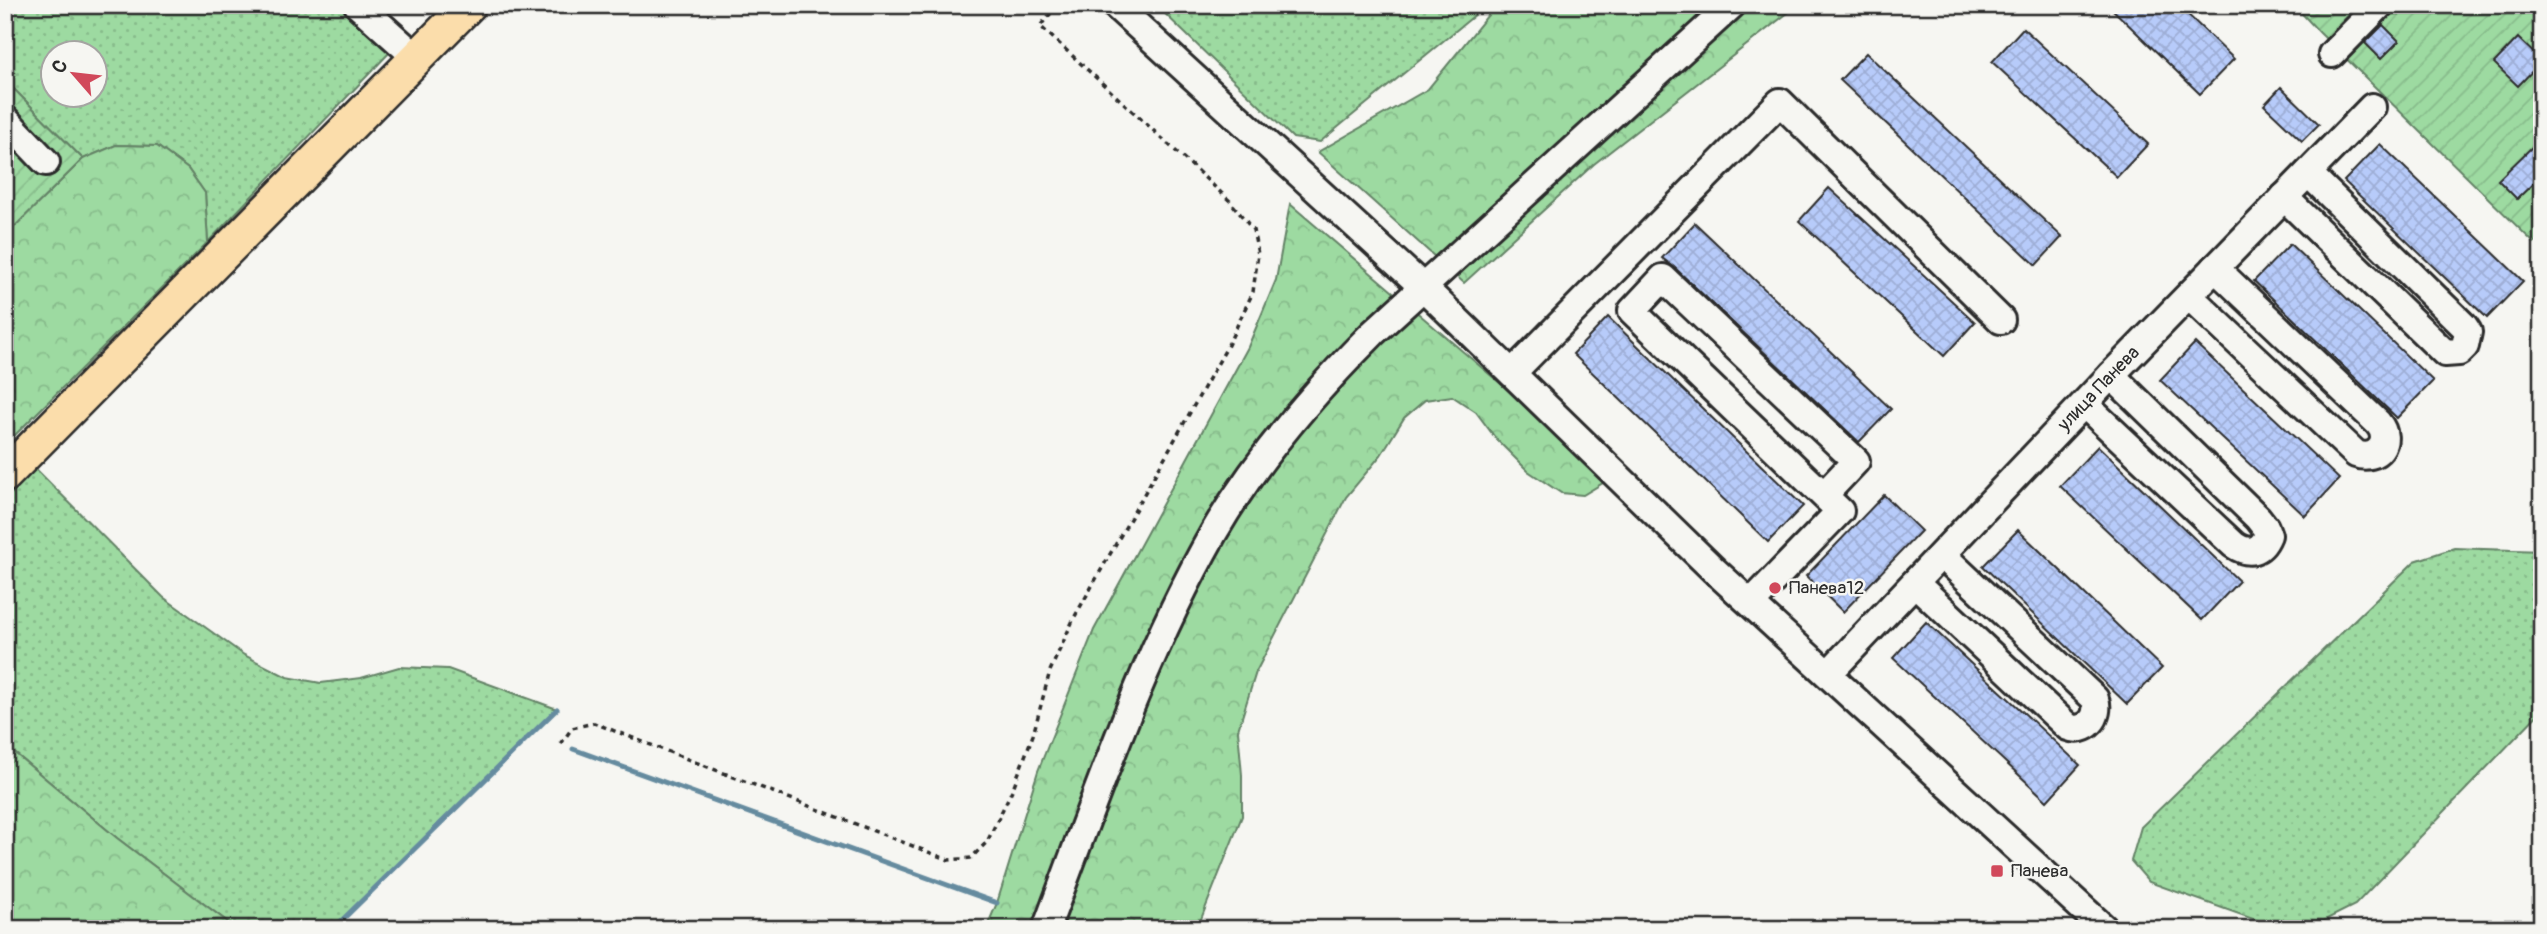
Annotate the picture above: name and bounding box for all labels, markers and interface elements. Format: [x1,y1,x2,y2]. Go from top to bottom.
north arrow [38,38,108,108]
text: С [47,55,73,77]
street label: улица Панева [2052,341,2145,437]
place label: Панева12 [1789,576,1864,600]
marker: Панева12 [1767,580,1783,596]
place label: Панева [2011,859,2068,883]
marker: Панева [1989,863,2005,879]

